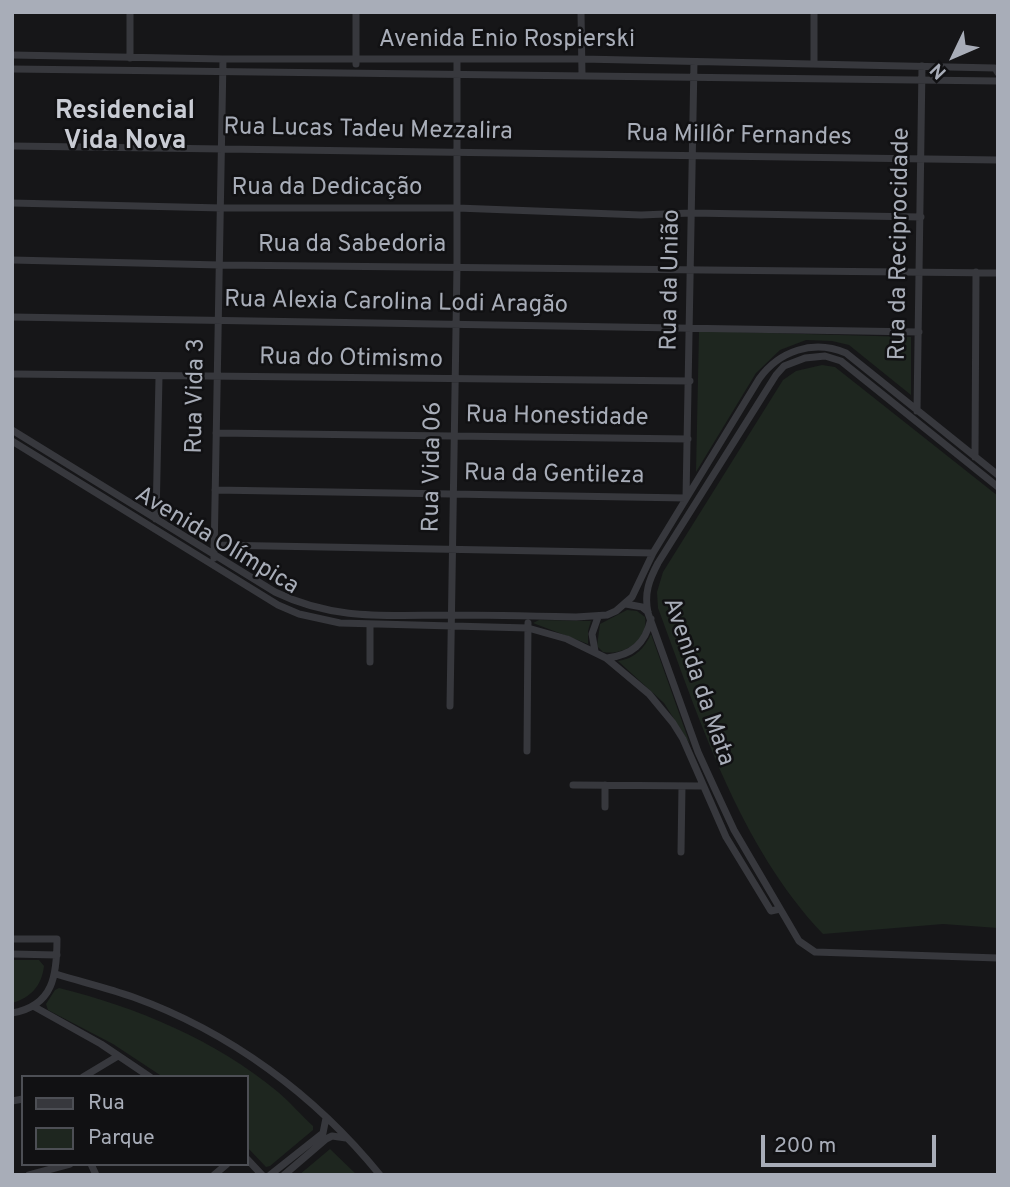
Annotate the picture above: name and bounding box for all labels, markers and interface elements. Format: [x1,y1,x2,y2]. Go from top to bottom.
north arrow [919,21,989,91]
street label: Avenida Enio Rospierski [379,27,635,55]
text: N [926,57,952,84]
district label: Residencial Vida Nova [55,97,195,158]
street label: Rua Lucas Tadeu Mezzalira [223,114,513,148]
street label: Rua Millôr Fernandes [626,121,852,153]
street label: Rua da Reciprocidade [885,127,917,361]
street label: Rua da Dedicação [232,175,422,203]
street label: Rua da União [656,209,688,351]
street label: Rua da Sabedoria [258,232,446,260]
street label: Rua Alexia Carolina Lodi Aragão [224,287,568,321]
street label: Rua Vida 3 [182,338,212,454]
street label: Rua do Otimismo [259,344,443,376]
street label: Rua Vida 06 [418,401,450,533]
street label: Rua Honestidade [465,402,649,434]
street label: Rua da Gentileza [464,460,644,492]
street label: Avenida Olímpica [129,482,303,602]
street label: Avenida da Mata [655,594,739,770]
legend [21,1075,248,1166]
text: Rua [88,1090,125,1117]
scale bar [765,1120,940,1164]
text: Parque [88,1125,155,1152]
text: 200 m [774,1133,836,1160]

